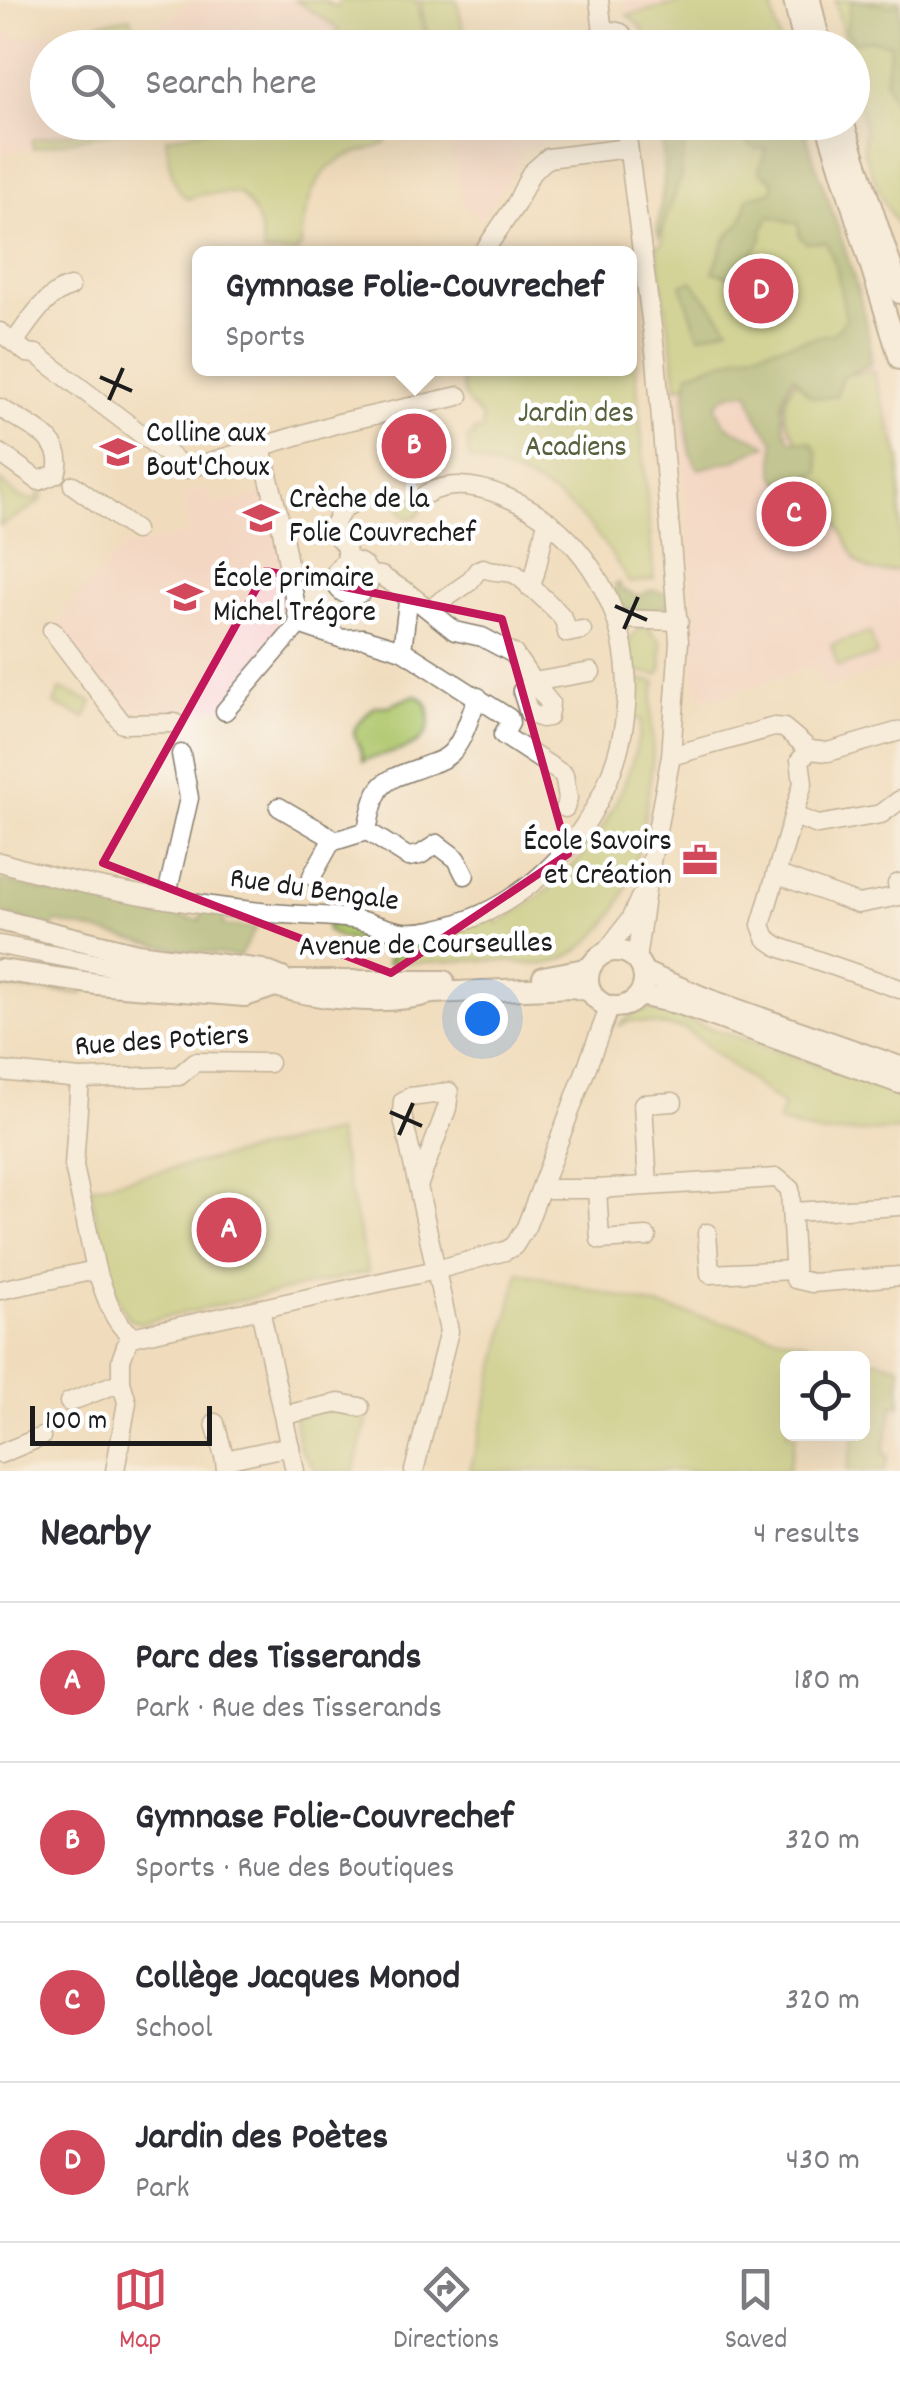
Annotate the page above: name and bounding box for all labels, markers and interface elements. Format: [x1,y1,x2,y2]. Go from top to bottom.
search box [30,30,870,140]
icon: search [65,58,120,113]
text: Search here [145,58,317,113]
popup [192,246,637,376]
pin: D [728,254,794,328]
text: Gymnase Folie-Couvrechef [225,261,604,316]
text: Sports [225,316,305,362]
park label: Jardin des Acadiens [518,394,634,471]
pin: B [382,408,446,484]
place label: Colline aux Bout'Choux [146,414,269,491]
school or university icon: Colline aux Bout'Choux [99,433,137,471]
pin: C [762,476,826,552]
place label: Crèche de la Folie Couvrechef [289,480,477,557]
school or university icon: Crèche de la Folie Couvrechef [242,499,280,537]
place label: École primaire Michel Trégore [213,559,376,636]
school or university icon: École primaire Michel Trégore [166,578,204,616]
place label: École Savoirs et Création [523,822,672,899]
office icon: École Savoirs et Création [681,841,719,879]
street label: Rue du Bengale [227,859,401,925]
street label: Avenue de Courseulles [299,923,553,971]
your location [457,993,508,1044]
street label: Rue des Potiers [73,1015,251,1071]
pin: A [196,1192,262,1268]
map controls [780,1351,870,1441]
button: locate [780,1351,870,1441]
scale bar [30,1401,212,1446]
text: 100 m [45,1403,107,1443]
text: Nearby [40,1506,150,1566]
text: 4 results [753,1513,860,1559]
text: Parc des Tisserands [135,1632,422,1687]
text: A [64,1659,81,1705]
text: 180 m [793,1659,860,1705]
text: Park · Rue des Tisserands [135,1687,442,1733]
text: Gymnase Folie-Couvrechef [135,1792,514,1847]
text: B [65,1819,80,1865]
text: 320 m [785,1819,860,1865]
text: Sports · Rue des Boutiques [135,1847,454,1893]
text: Collège Jacques Monod [135,1952,460,2007]
text: C [65,1979,80,2025]
text: 320 m [785,1979,860,2025]
text: School [135,2007,213,2053]
text: Jardin des Poètes [135,2112,388,2167]
text: D [64,2139,81,2185]
text: 430 m [786,2139,860,2185]
text: Park [135,2167,190,2213]
tab: Map [113,2262,168,2362]
tab: Directions [393,2262,499,2362]
tab: Saved [725,2262,787,2362]

